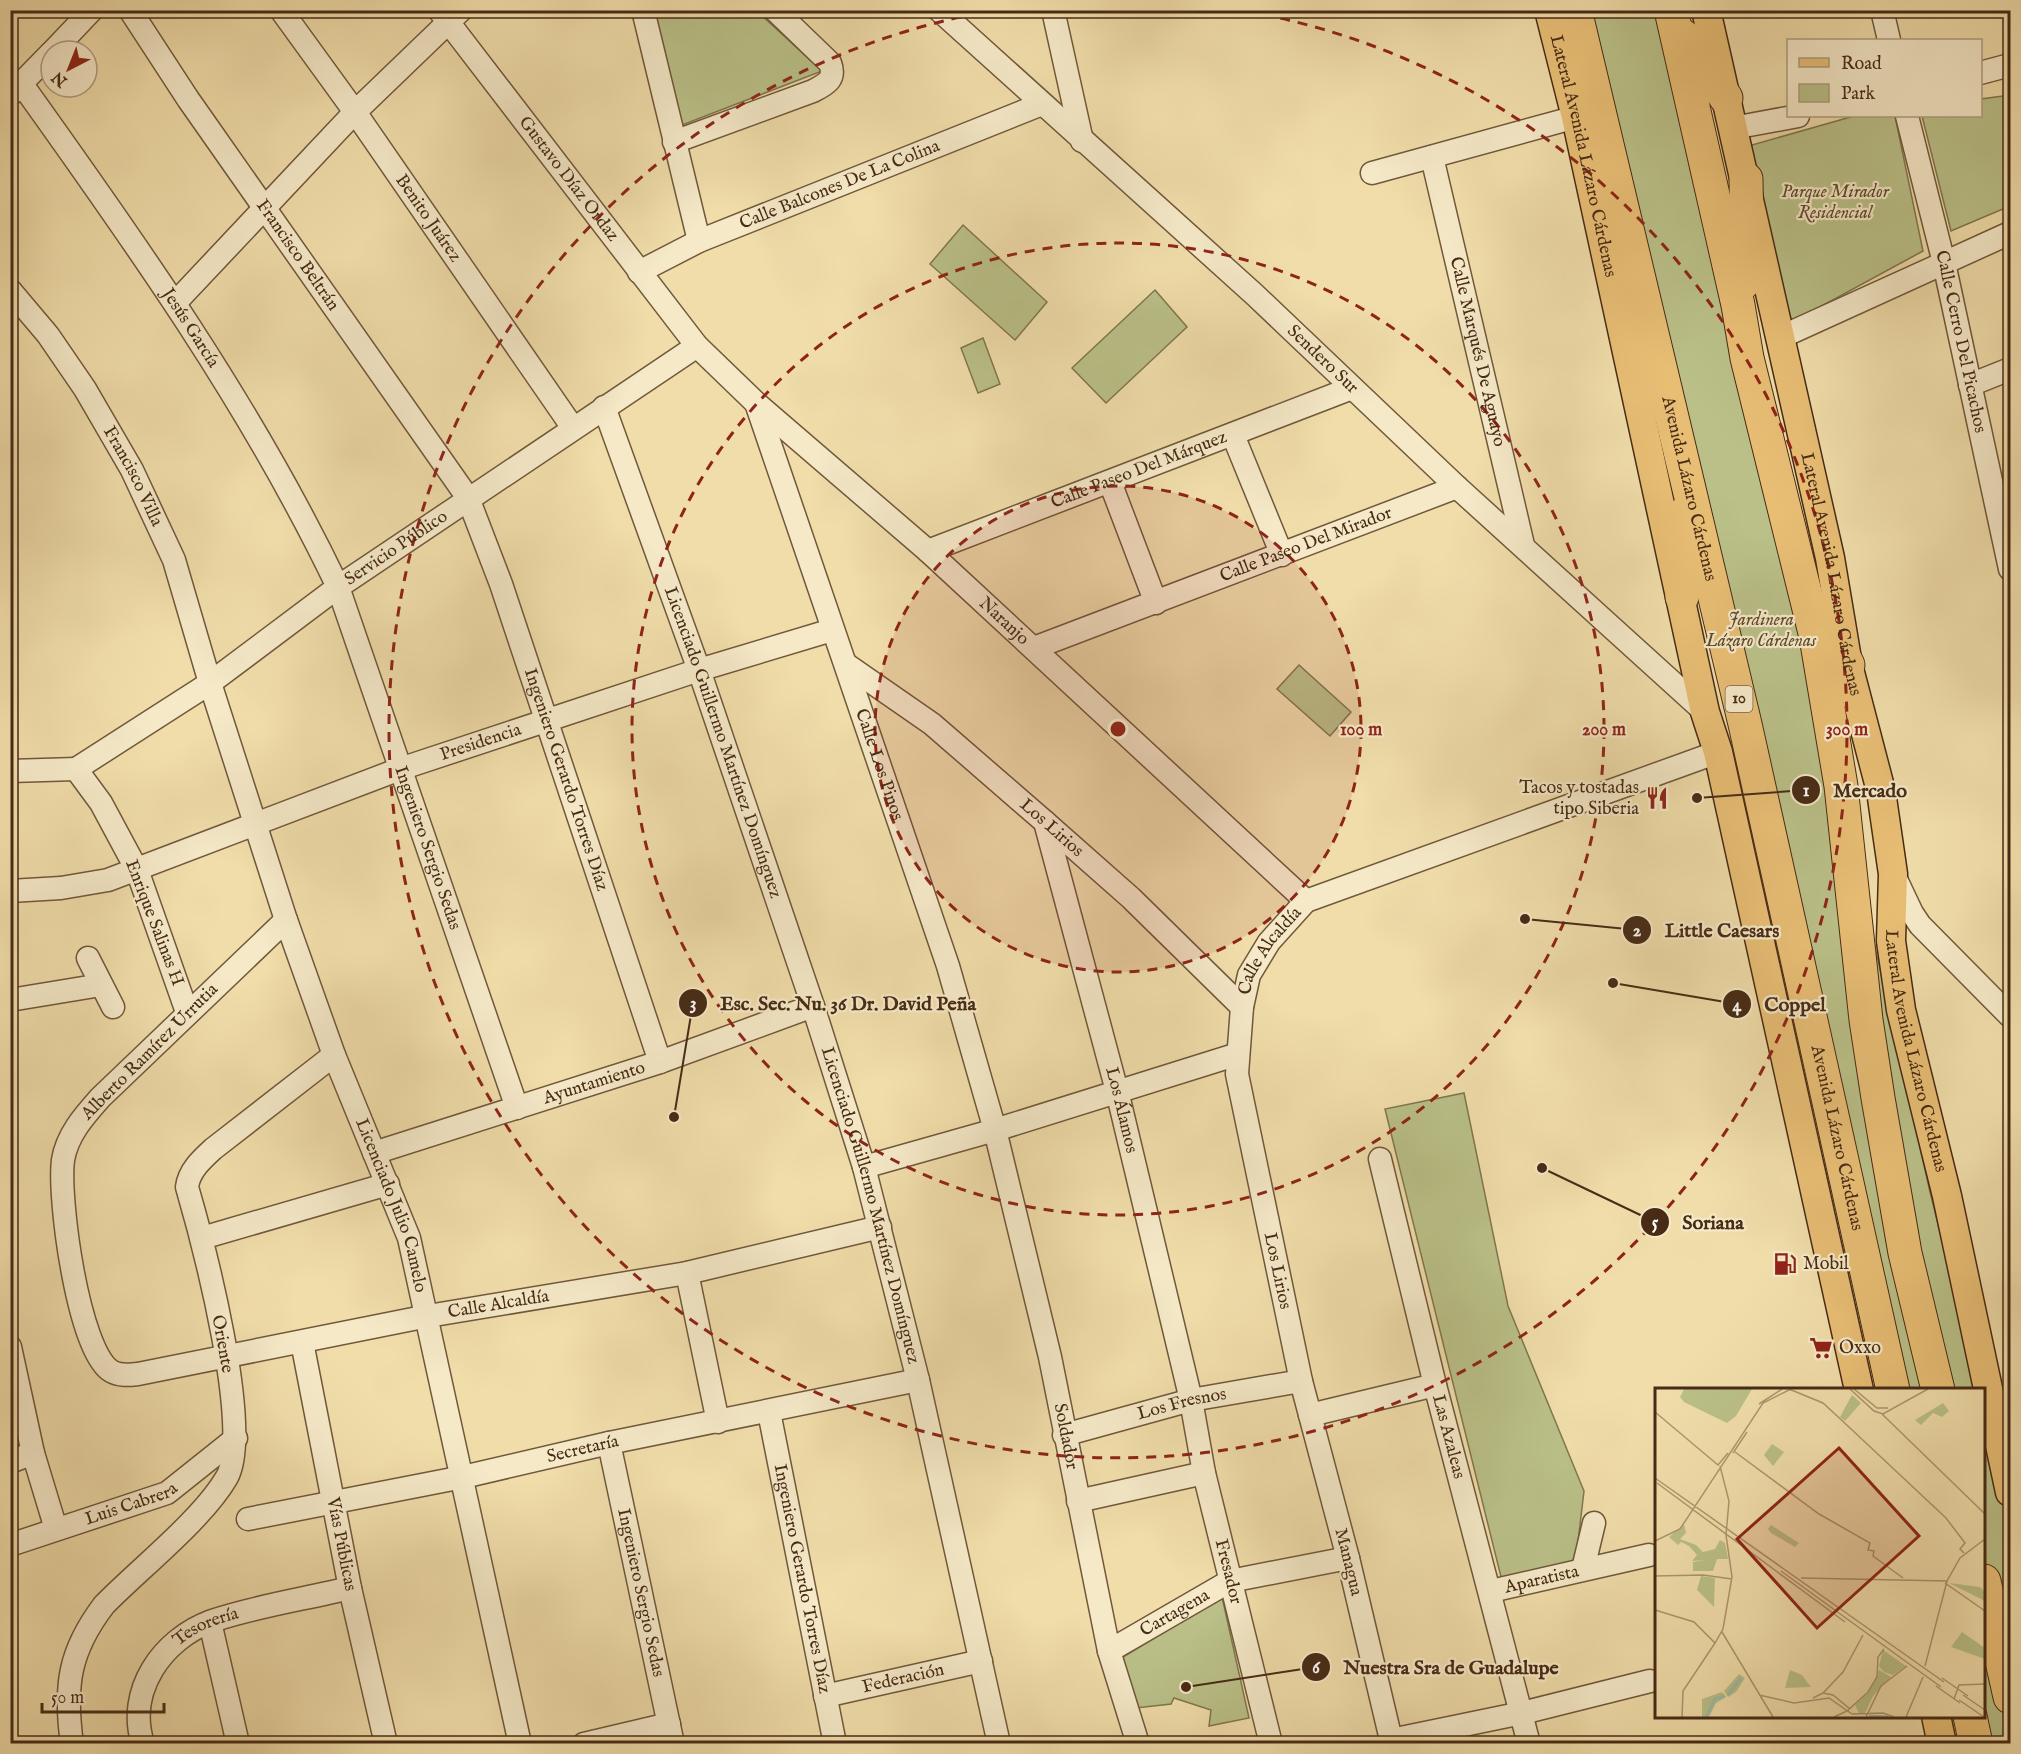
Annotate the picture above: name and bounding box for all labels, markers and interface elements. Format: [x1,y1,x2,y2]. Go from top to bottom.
street label: Lateral Avenida Lázaro Cárdenas [1544,33,1622,279]
north arrow [39,39,99,99]
legend [1787,39,1982,117]
text: Road [1841,53,1882,76]
text: N [48,66,73,91]
text: Park [1841,83,1876,106]
street label: Gustavo Díaz Ordaz [513,112,624,246]
street label: Calle Balcones De La Colina [736,134,943,235]
street label: Benito Juárez [390,170,467,267]
park label: Parque Mirador Residencial [1781,181,1890,225]
street label: Francisco Beltrán [251,195,345,316]
street label: Calle Cerro Del Picachos [1930,248,1992,435]
street label: Calle Marqués De Aguayo [1444,254,1511,449]
street label: Jesús García [155,282,225,372]
street label: Sendero Sur [1282,320,1364,399]
street label: Avenida Lázaro Cárdenas [1656,393,1722,583]
street label: Francisco Villa [98,422,168,530]
street label: Calle Paseo Del Márquez [1048,426,1230,514]
street label: Lateral Avenida Lázaro Cárdenas [1795,450,1867,698]
street label: Calle Paseo Del Mirador [1217,501,1396,588]
street label: Servicio Público [340,505,452,591]
street label: Licenciado Guillermo Martínez Domínguez [658,584,787,901]
street label: Naranjo [974,592,1034,651]
park label: Jardinera Lázaro Cárdenas [1705,609,1817,653]
street label: Ingeniero Gerardo Torres Díaz [518,665,614,894]
road number: 10 [1726,686,1752,712]
street label: Calle Los Pinos [850,706,909,823]
street label: Presidencia [437,718,524,766]
centre of rings [1108,719,1128,739]
text: 100 m [1340,719,1382,742]
text: 200 m [1582,719,1626,742]
text: 300 m [1826,719,1868,742]
street label: Ingeniero Sergio Sedas [389,763,466,933]
callout: Mercado [1791,771,1919,809]
place label: Tacos y tostadas tipo Siberia [1519,777,1639,821]
text: Mercado [1833,779,1907,804]
text: 1 [1803,780,1810,803]
restaurant icon: Tacos y tostadas tipo Siberia [1644,785,1670,811]
street label: Los Lirios [1015,794,1089,862]
street label: Enrique Salinas H [119,856,189,990]
street label: Calle Alcaldía [1234,902,1307,997]
callout: Little Caesars [1622,911,1791,949]
text: Little Caesars [1665,919,1779,944]
text: 2 [1633,920,1642,943]
street label: Lateral Avenida Lázaro Cárdenas [1879,929,1952,1175]
street label: Alberto Ramírez Urrutia [76,978,224,1126]
callout: Esc. Sec. Nu. 36 Dr. David Peña [678,984,988,1022]
callout: Coppel [1722,985,1838,1023]
text: Esc. Sec. Nu. 36 Dr. David Peña [720,992,976,1017]
text: 3 [690,993,696,1016]
text: Coppel [1764,993,1826,1018]
text: 4 [1733,995,1743,1018]
street label: Avenida Lázaro Cárdenas [1805,1042,1869,1233]
street label: Licenciado Guillermo Martínez Domínguez [815,1044,925,1366]
street label: Ayuntamiento [539,1056,648,1110]
street label: Los Álamos [1100,1065,1143,1155]
street label: Licenciado Julio Camelo [350,1115,432,1295]
callout: Soriana [1640,1203,1755,1241]
text: Soriana [1682,1211,1744,1236]
text: 5 [1652,1212,1659,1235]
street label: Los Lirios [1258,1231,1296,1311]
fuel station icon: Mobil [1772,1251,1798,1277]
place label: Mobil [1803,1253,1849,1276]
street label: Calle Alcaldía [446,1285,551,1324]
street label: Oriente [206,1313,238,1375]
supermarket icon: Oxxo [1808,1335,1834,1361]
place label: Oxxo [1839,1337,1881,1360]
street label: Los Fresnos [1135,1383,1228,1426]
inset map [1655,1388,1985,1718]
street label: Las Azaleas [1426,1392,1471,1481]
street label: Soldador [1048,1401,1084,1472]
street label: Secretaría [544,1430,621,1469]
street label: Ingeniero Gerardo Torres Díaz [768,1462,836,1695]
street label: Luis Cabrera [82,1477,183,1531]
street label: Vías Públicas [321,1494,362,1593]
street label: Ingeniero Sergio Sedas [612,1506,670,1679]
street label: Managua [1329,1526,1368,1598]
street label: Fresador [1209,1537,1248,1607]
street label: Aparatista [1501,1560,1581,1599]
street label: Cartagena [1136,1584,1214,1642]
street label: Tesorería [168,1602,241,1651]
callout: Nuestra Sra de Guadalupe [1301,1648,1570,1686]
text: Nuestra Sra de Guadalupe [1342,1656,1559,1681]
text: 6 [1312,1657,1321,1680]
street label: Federación [860,1658,947,1699]
scale bar [42,1676,164,1714]
text: 50 m [51,1687,84,1710]

